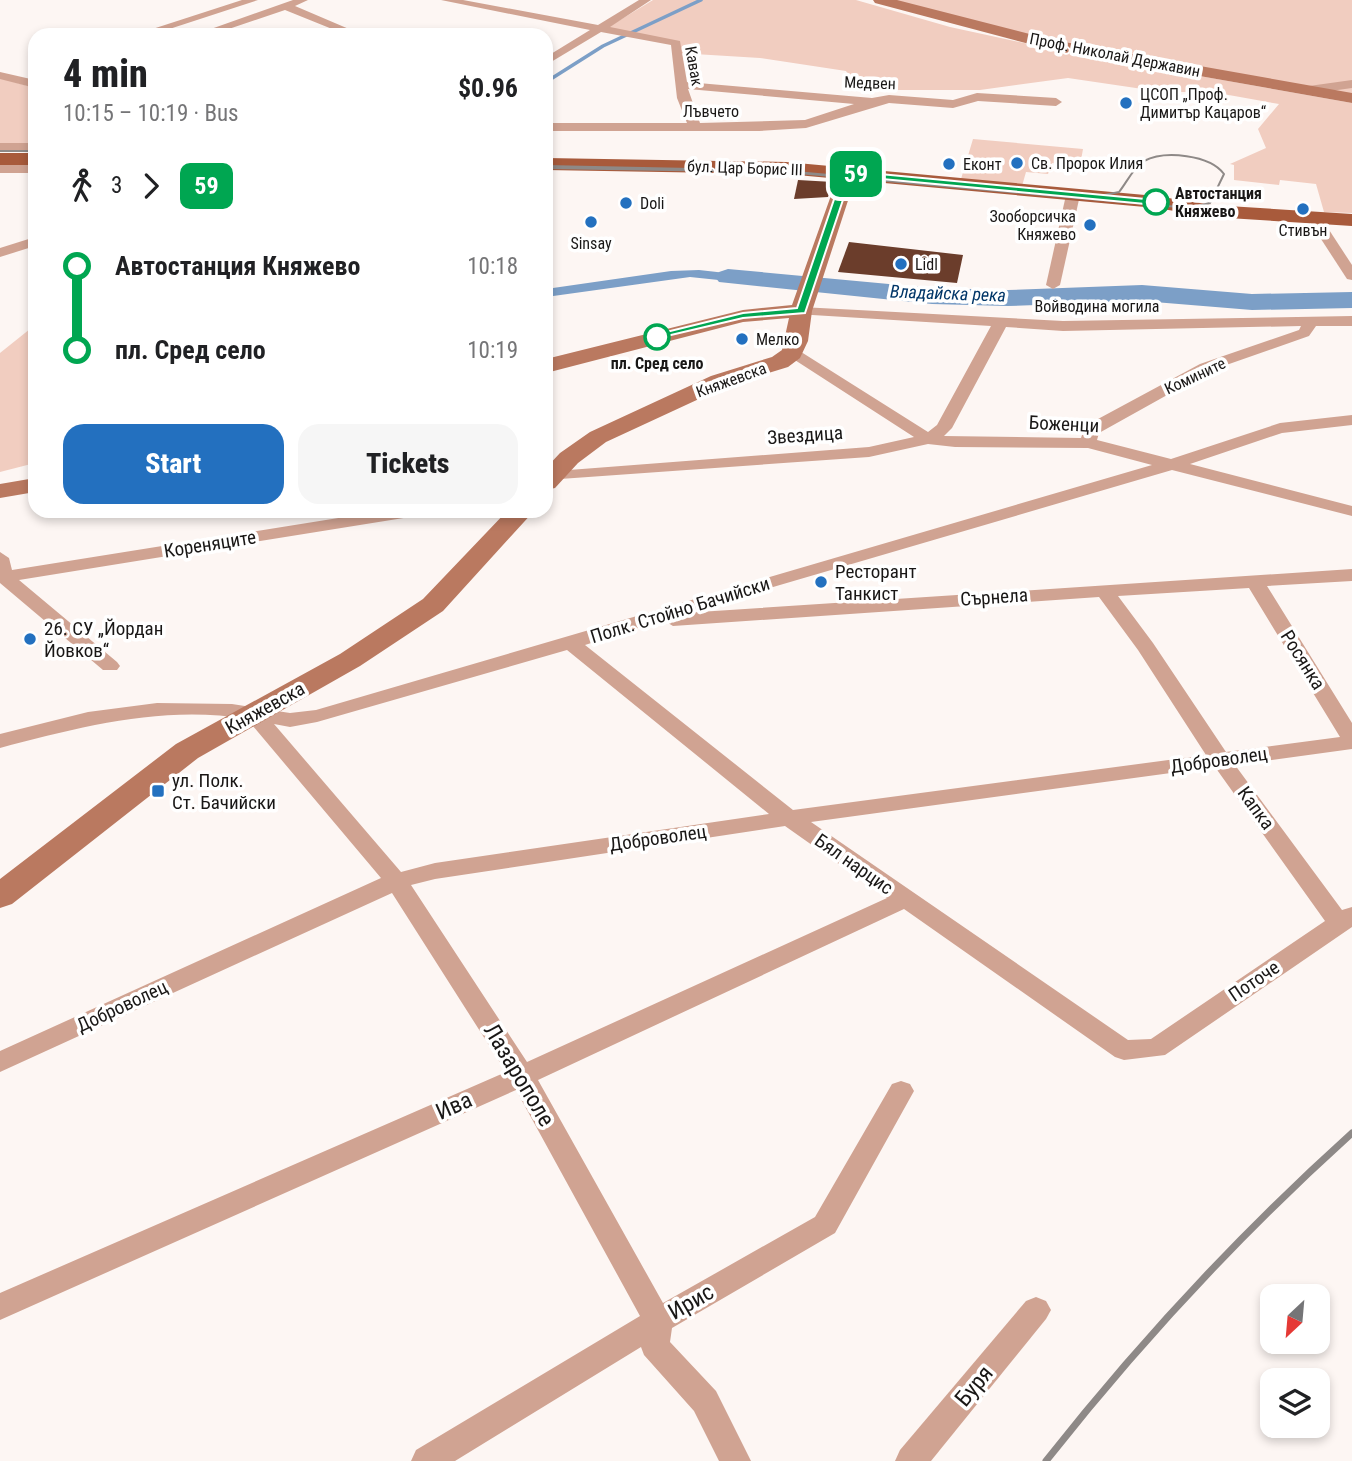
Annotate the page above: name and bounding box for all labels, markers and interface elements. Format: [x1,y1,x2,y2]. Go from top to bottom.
street label: Проф. Николай Державин [1028,29,1202,81]
street label: Кавак [681,45,707,88]
text: 4 min [63,52,148,96]
text: $0.96 [458,73,518,103]
street label: Медвен [844,73,896,93]
place label: ЦСОП „Проф. Димитър Кацаров“ [1140,85,1267,122]
marker: ЦСОП „Проф. Димитър Кацаров“ [1118,95,1134,111]
text: 10:15 – 10:19 · Bus [63,100,239,127]
street label: Лъвчето [683,102,739,121]
line badge: 59 [824,151,888,197]
place label: Св. Пророк Илия [1031,154,1143,173]
place label: Еконт [963,155,1002,174]
marker: Св. Пророк Илия [1009,155,1025,171]
street label: бул. Цар Борис III [687,156,803,180]
marker: Еконт [941,156,957,172]
text: 59 [844,160,868,188]
icon: walk [63,167,101,205]
icon: forward [132,167,170,205]
text: 3 [111,172,122,199]
text: 59 [194,172,219,200]
place label: Автостанция Княжево [1175,184,1262,221]
marker: Автостанция Княжево [1143,189,1169,215]
place label: Doli [640,194,665,213]
marker: Doli [618,195,634,211]
marker: Стивън [1295,201,1311,217]
place label: Зооборсичка Княжево [989,207,1076,244]
marker: Sinsay [583,214,599,230]
marker: Зооборсичка Княжево [1082,217,1098,233]
place label: Стивън [1279,221,1327,240]
place label: Sinsay [570,234,612,253]
text: Автостанция Княжево [115,251,360,281]
text: 10:18 [467,253,518,280]
place label: Lidl [915,255,938,274]
marker: Lidl [893,256,909,272]
water label: Владайска река [890,280,1006,306]
street label: Войводина могила [1035,297,1159,316]
marker: пл. Сред село [644,324,670,350]
place label: Мелко [756,330,799,349]
marker: Мелко [734,331,750,347]
text: пл. Сред село [115,335,266,365]
text: 10:19 [467,337,518,364]
place label: пл. Сред село [611,354,703,373]
street label: Комините [1161,354,1229,398]
street label: Княжевска [693,359,769,401]
street label: Боженци [1028,411,1100,437]
street label: Звездица [766,421,844,449]
button: Start [63,424,284,504]
button: Tickets [298,424,518,504]
street label: Кореняците [162,525,258,563]
place label: Ресторант Танкист [835,560,917,605]
street label: Полк. Стойно Бачийски [588,572,772,648]
marker: Ресторант Танкист [813,574,829,590]
street label: Сърнела [959,583,1029,611]
place label: 26. СУ „Йордан Йовков“ [44,617,163,662]
street label: Росянка [1276,626,1330,694]
marker: 26. СУ „Йордан Йовков“ [22,631,38,647]
street label: Княжевска [221,677,309,739]
street label: Доброволец [1169,742,1269,778]
place label: ул. Полк. Ст. Бачийски [172,769,276,814]
street label: Капка [1233,782,1279,834]
marker: ул. Полк. Ст. Бачийски [150,783,166,799]
street label: Доброволец [608,820,708,856]
street label: Бял нарцис [810,829,898,899]
street label: Поточе [1224,956,1284,1006]
street label: Доброволец [73,975,171,1037]
street label: Лазарополе [478,1019,560,1131]
street label: Ива [432,1086,476,1126]
street label: Ирис [663,1278,719,1326]
north arrow [1260,1284,1330,1354]
map controls [1260,1284,1330,1438]
street label: Буря [949,1360,999,1412]
button: layers [1260,1368,1330,1438]

